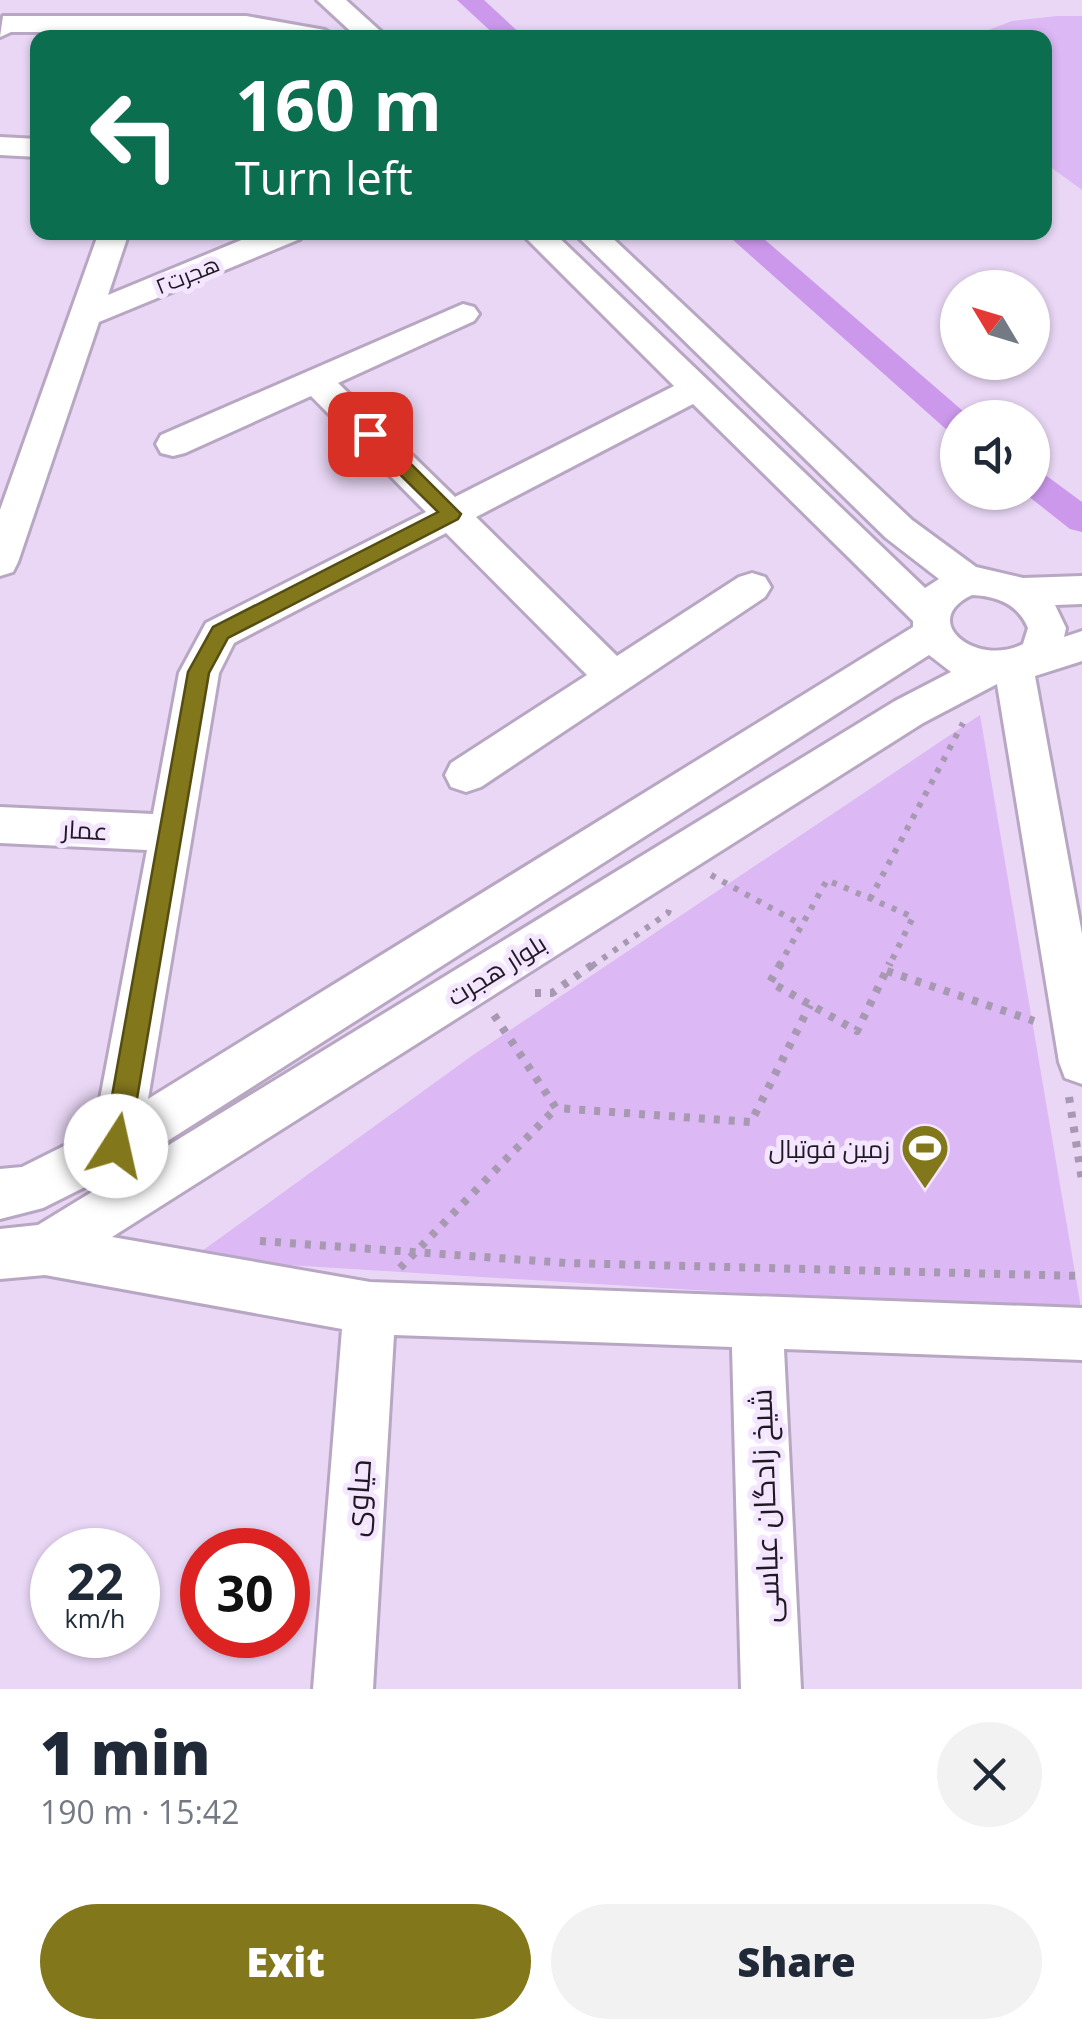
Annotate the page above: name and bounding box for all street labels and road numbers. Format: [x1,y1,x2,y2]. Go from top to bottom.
street label: هجرت۲ [151,248,223,300]
street label: عمار [59,811,109,847]
street label: بلوار هجرت [440,925,552,1013]
street label: شیخ زادگان عباسی [739,1388,790,1624]
street label: حیاوی [334,1458,380,1538]

